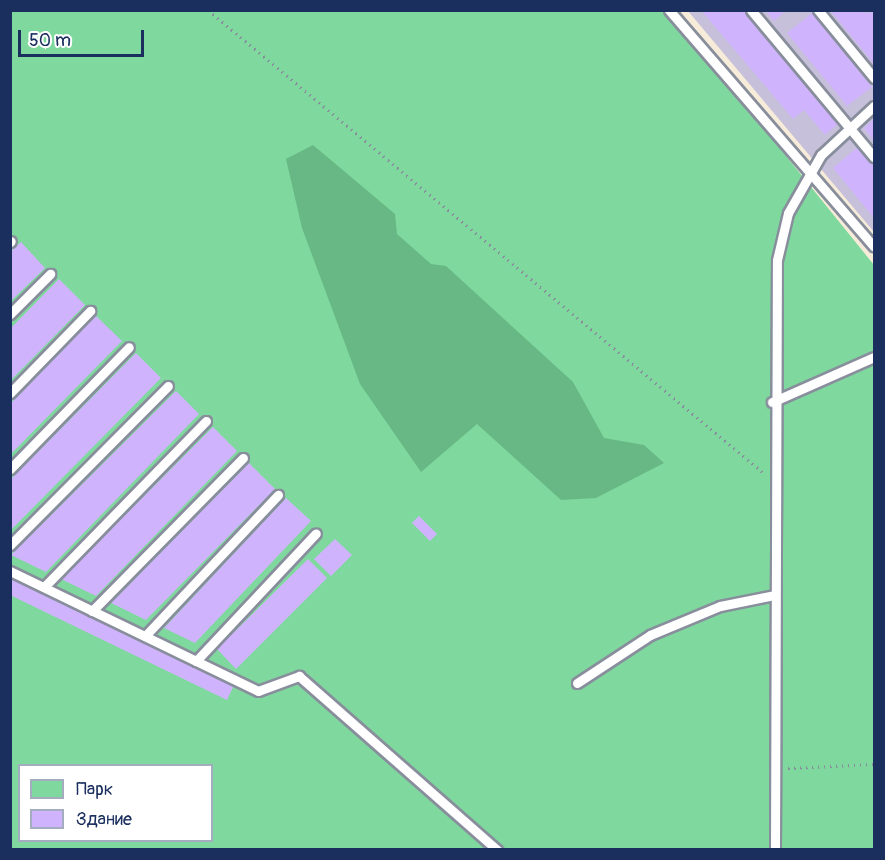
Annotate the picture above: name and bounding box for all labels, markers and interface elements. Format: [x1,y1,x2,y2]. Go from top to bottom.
scale bar [21,18,147,56]
text: 50 m [29,29,71,52]
legend [18,764,213,842]
text: Парк [76,778,113,801]
text: Здание [76,808,132,831]

